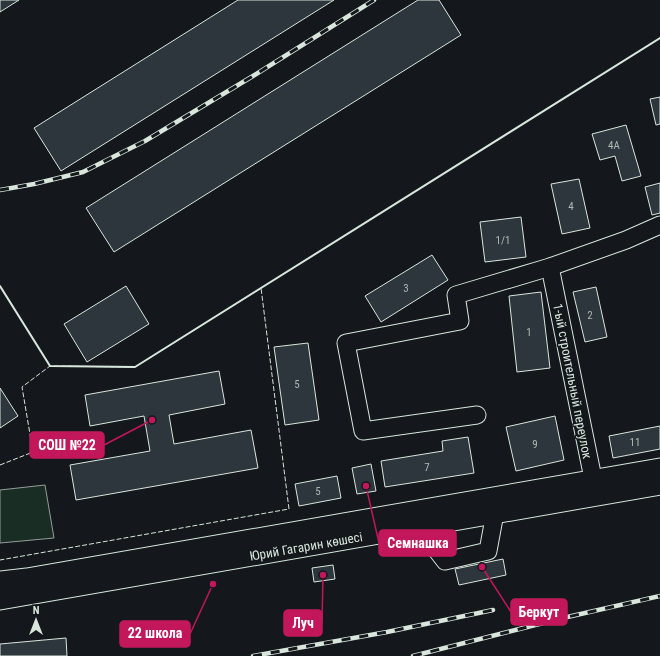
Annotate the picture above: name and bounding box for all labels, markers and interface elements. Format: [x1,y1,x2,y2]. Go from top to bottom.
house number: 4А [608,139,621,152]
house number: 4 [568,200,574,213]
house number: 1/1 [496,234,510,247]
house number: 3 [403,282,409,295]
street label: 1-ый строительный переулок [550,302,595,461]
house number: 2 [587,309,593,322]
house number: 1 [526,326,532,339]
house number: 5 [294,378,300,391]
callout: СОШ №22 [30,432,104,458]
house number: 11 [630,436,640,449]
text: СОШ №22 [38,437,96,453]
house number: 9 [532,438,538,451]
house number: 7 [424,461,430,474]
house number: 5 [315,485,321,498]
street label: Юрий Гагарин көшесі [248,529,364,564]
callout: Семнашка [379,530,456,556]
text: Семнашка [387,535,449,551]
callout: Беркут [511,599,567,625]
north arrow [16,600,56,640]
text: N [33,604,40,617]
text: Беркут [519,604,560,620]
callout: Луч [284,610,322,636]
text: Луч [292,615,314,631]
callout: 22 школа [120,621,190,647]
text: 22 школа [128,625,183,641]

